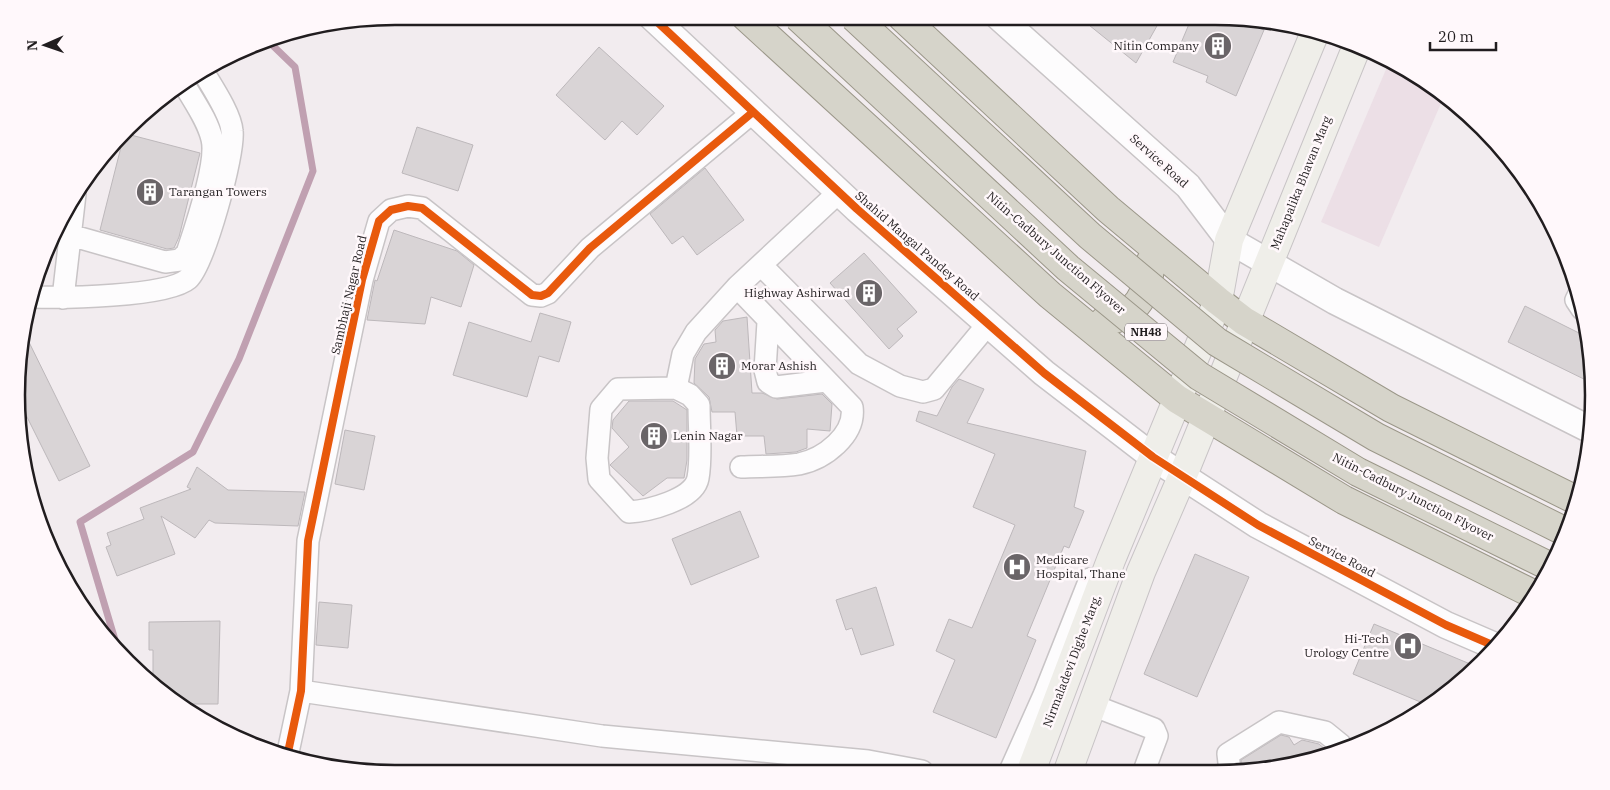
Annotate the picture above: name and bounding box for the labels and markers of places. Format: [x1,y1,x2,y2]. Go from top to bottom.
building icon: Nitin Company [1203,31,1233,61]
place label: Nitin Company [1114,38,1200,53]
building icon: Tarangan Towers [135,177,165,207]
place label: Tarangan Towers [169,184,267,199]
building icon: Highway Ashirwad [854,278,884,308]
place label: Highway Ashirwad [744,285,850,300]
building icon: Morar Ashish [707,351,737,381]
place label: Morar Ashish [741,358,817,373]
building icon: Lenin Nagar [639,421,669,451]
place label: Lenin Nagar [673,428,743,443]
hospital icon: Medicare Hospital, Thane [1002,552,1032,582]
place label: Medicare Hospital, Thane [1036,552,1126,581]
place label: Hi-Tech Urology Centre [1304,631,1389,660]
hospital icon: Hi-Tech Urology Centre [1393,631,1423,661]

